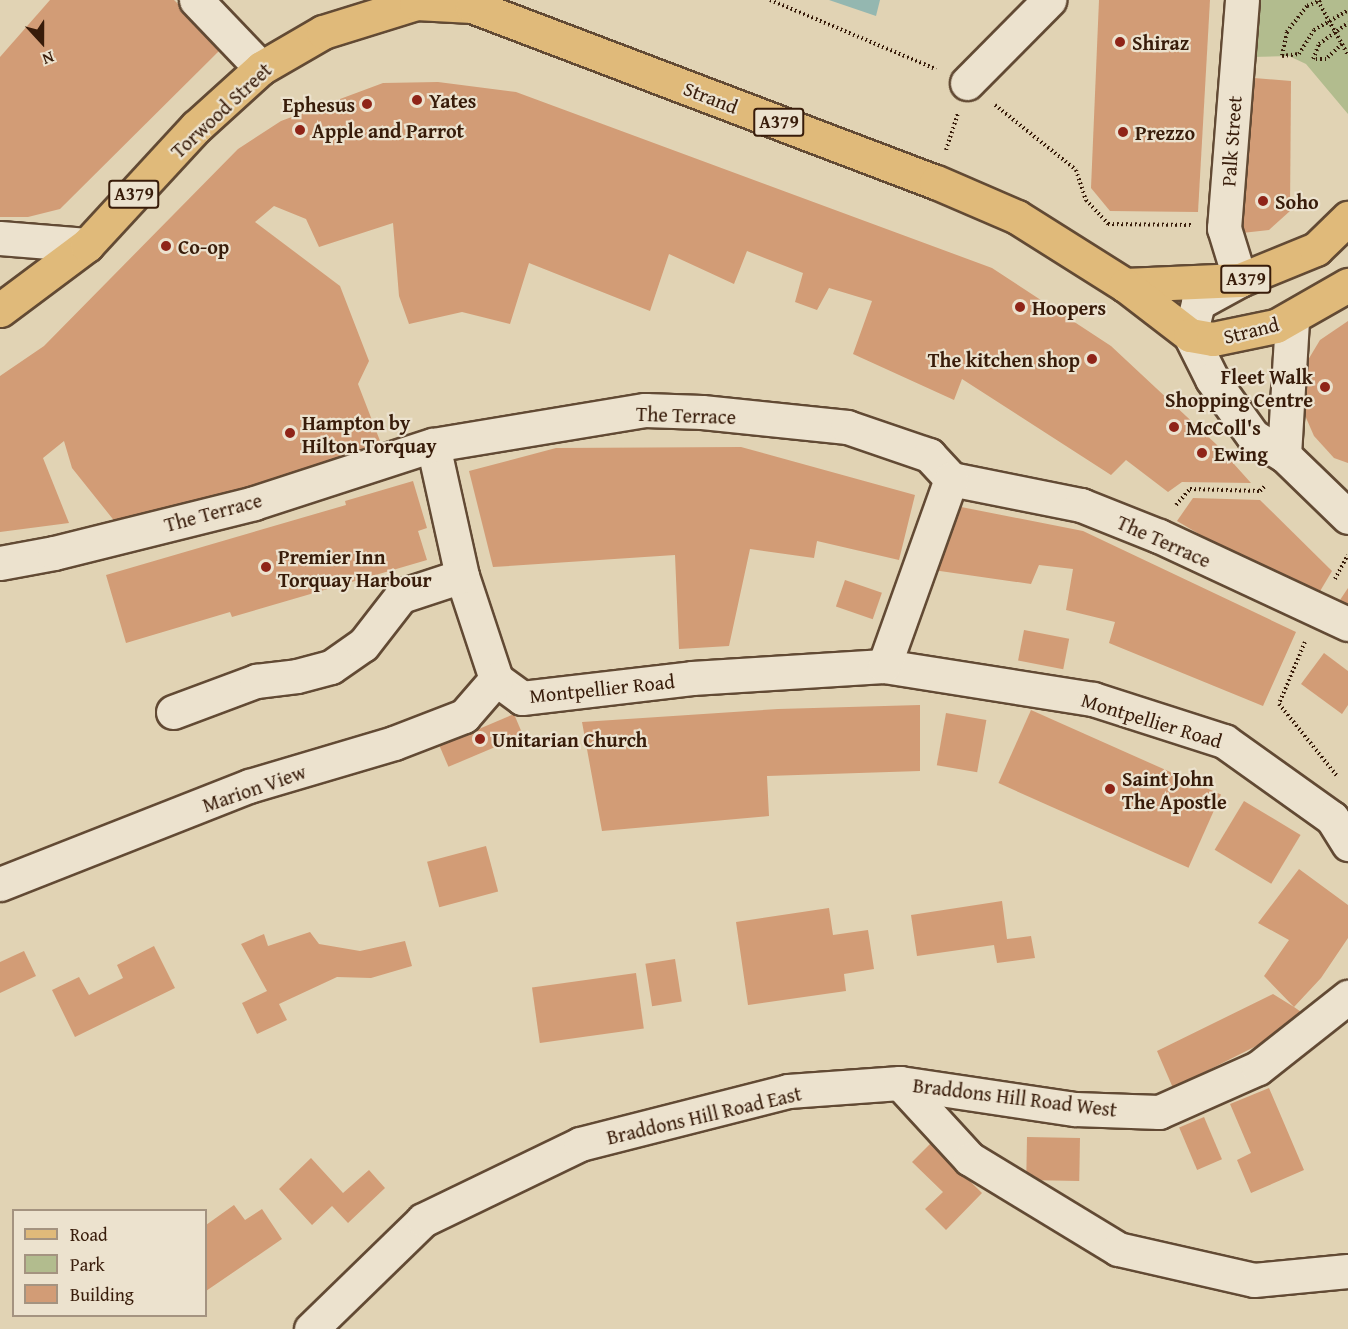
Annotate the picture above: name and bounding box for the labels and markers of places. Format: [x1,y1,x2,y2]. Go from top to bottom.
place label: Shiraz [1132,30,1189,54]
marker: Shiraz [1113,35,1127,49]
place label: Yates [429,88,476,112]
place label: Ephesus [283,92,355,116]
marker: Yates [410,93,424,107]
marker: Ephesus [360,97,374,111]
place label: Apple and Parrot [312,118,464,142]
place label: Prezzo [1135,120,1195,144]
marker: Apple and Parrot [293,123,307,137]
marker: Prezzo [1116,125,1130,139]
place label: Soho [1275,189,1319,213]
marker: Soho [1256,194,1270,208]
place label: Co-op [178,234,229,258]
marker: Co-op [159,239,173,253]
place label: Hoopers [1032,295,1106,319]
marker: Hoopers [1013,300,1027,314]
place label: The kitchen shop [928,347,1080,371]
marker: The kitchen shop [1085,352,1099,366]
place label: Fleet Walk Shopping Centre [1165,364,1313,411]
marker: Fleet Walk Shopping Centre [1318,380,1332,394]
place label: Hampton by Hilton Torquay [302,410,436,457]
place label: McColl's [1186,415,1261,439]
marker: McColl's [1167,420,1181,434]
marker: Hampton by Hilton Torquay [283,426,297,440]
place label: Ewing [1214,441,1268,465]
marker: Ewing [1195,446,1209,460]
place label: Premier Inn Torquay Harbour [278,544,432,591]
marker: Premier Inn Torquay Harbour [259,560,273,574]
place label: Unitarian Church [492,727,647,751]
marker: Unitarian Church [473,732,487,746]
place label: Saint John The Apostle [1122,766,1227,813]
marker: Saint John The Apostle [1103,782,1117,796]

